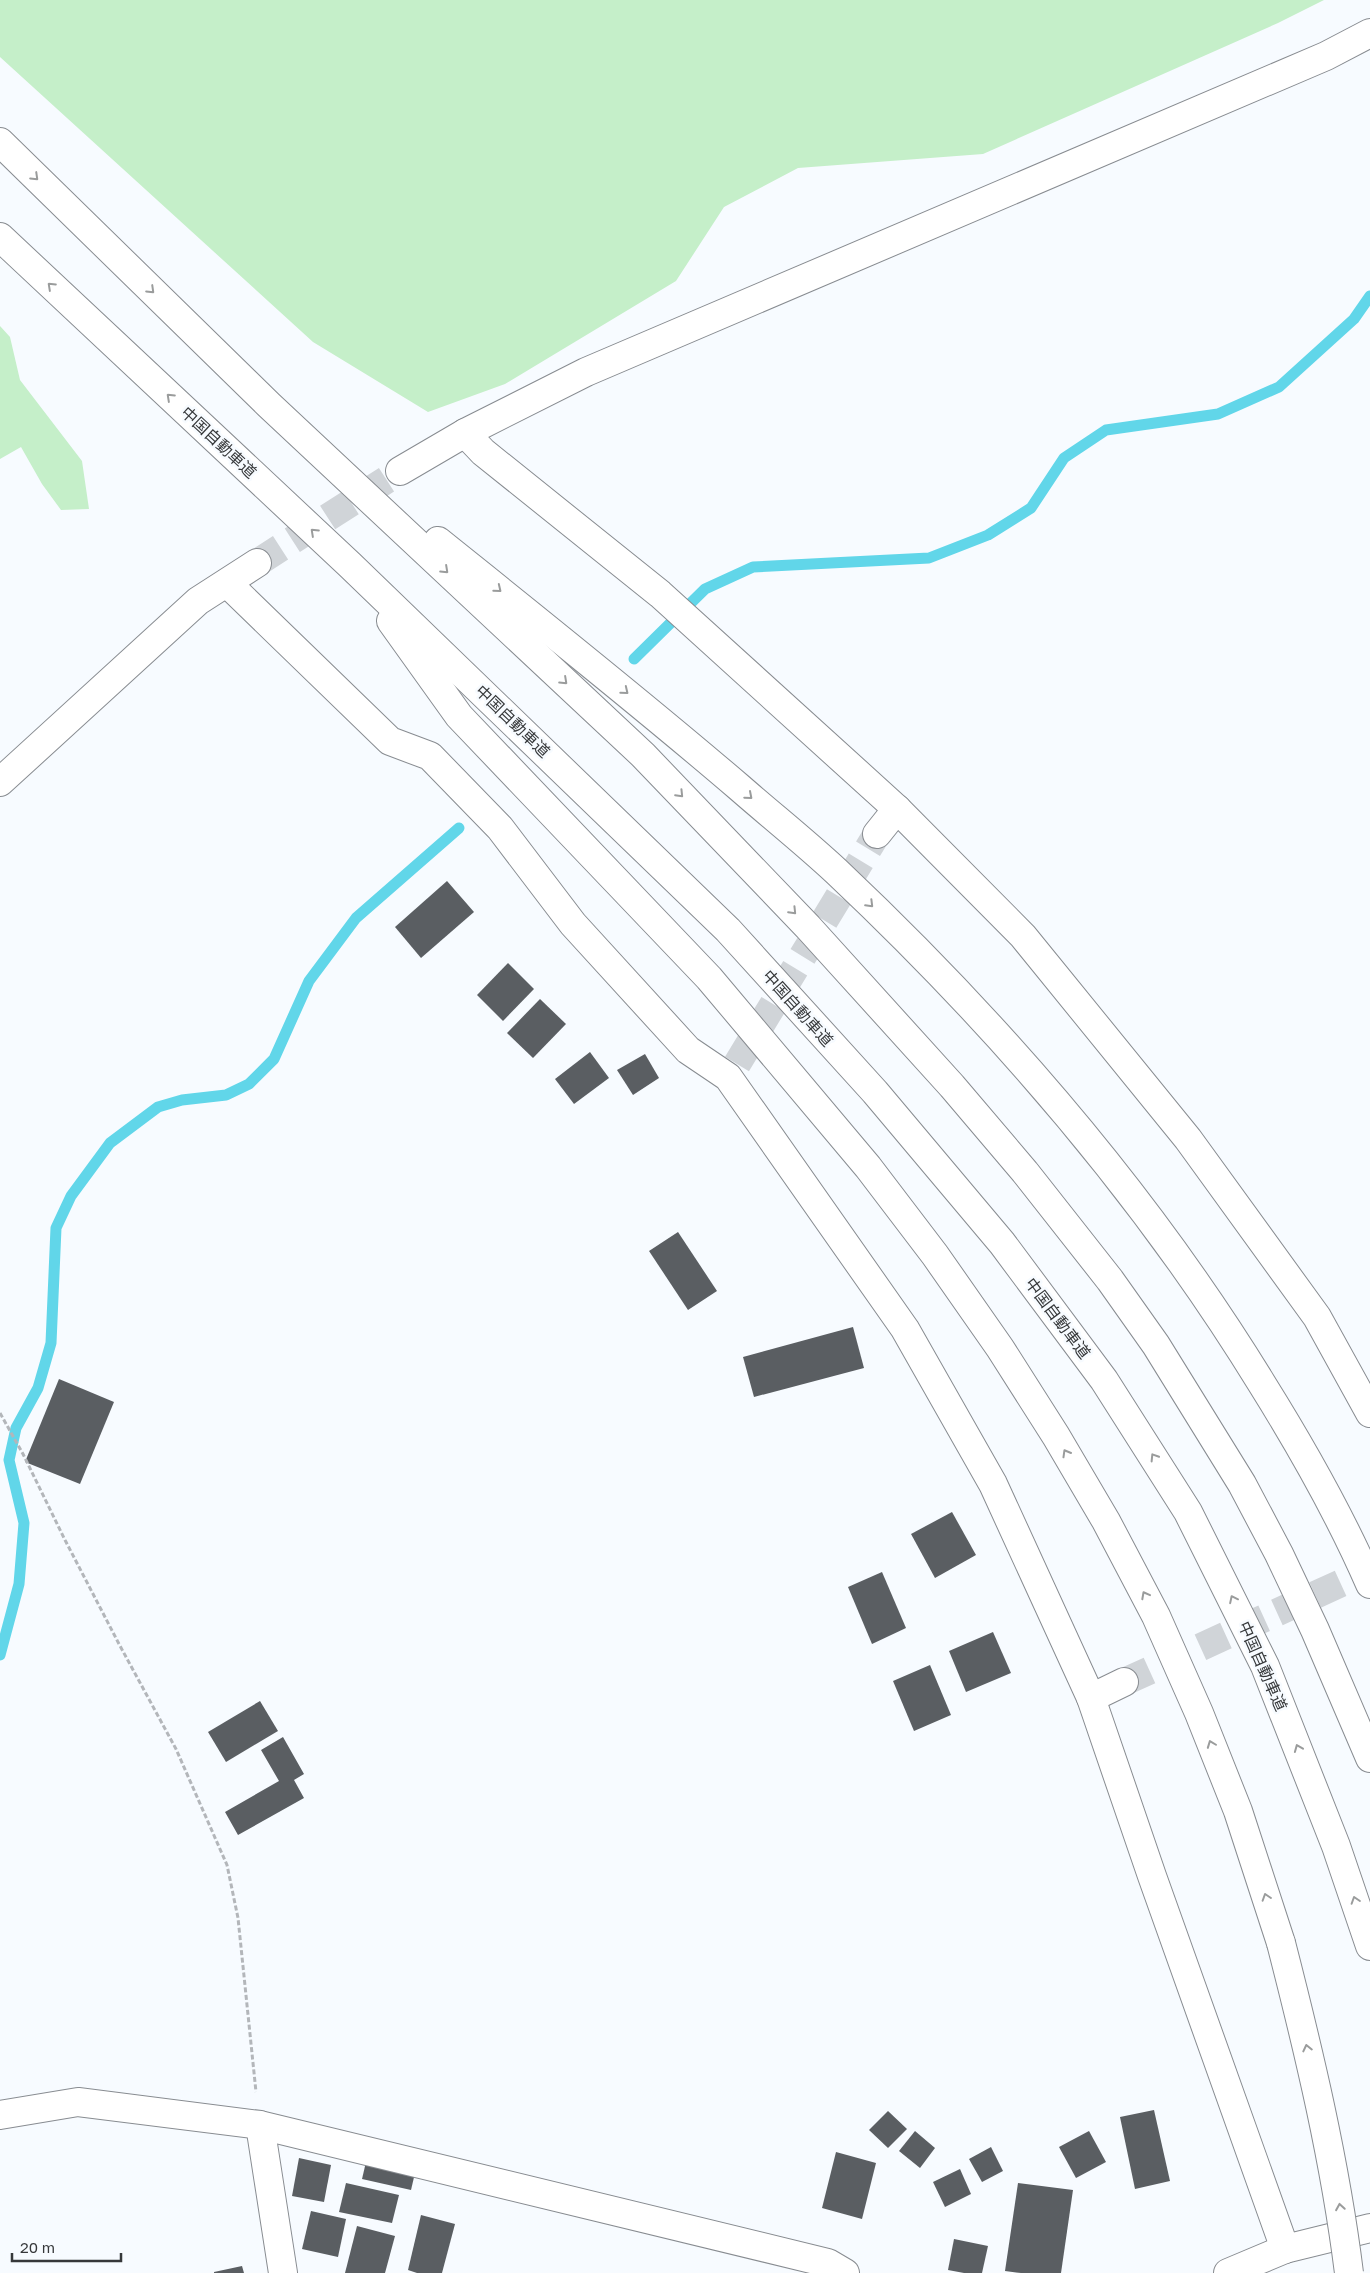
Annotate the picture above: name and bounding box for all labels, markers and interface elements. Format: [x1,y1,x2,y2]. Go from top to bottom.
one-way arrow [29,171,38,180]
one-way arrow [48,283,57,292]
one-way arrow [146,284,155,293]
one-way arrow [166,394,175,403]
street label: 中国自動車道 [177,402,261,482]
one-way arrow [311,529,320,538]
one-way arrow [439,564,448,573]
one-way arrow [492,584,501,592]
one-way arrow [558,675,567,684]
street label: 中国自動車道 [472,680,554,762]
one-way arrow [619,685,628,694]
one-way arrow [674,788,683,797]
one-way arrow [743,790,752,799]
one-way arrow [864,898,873,907]
one-way arrow [787,905,796,914]
street label: 中国自動車道 [758,966,838,1050]
street label: 中国自動車道 [1021,1274,1095,1362]
one-way arrow [1063,1450,1073,1459]
one-way arrow [1151,1453,1160,1462]
one-way arrow [1141,1592,1151,1601]
one-way arrow [1228,1595,1239,1604]
street label: 中国自動車道 [1234,1618,1292,1714]
one-way arrow [1207,1740,1217,1748]
one-way arrow [1293,1744,1303,1752]
one-way arrow [1261,1893,1271,1901]
one-way arrow [1350,1896,1360,1904]
one-way arrow [1302,2044,1313,2053]
one-way arrow [1336,2203,1346,2212]
scale bar [12,2230,121,2262]
text: 20 m [20,2238,55,2256]

